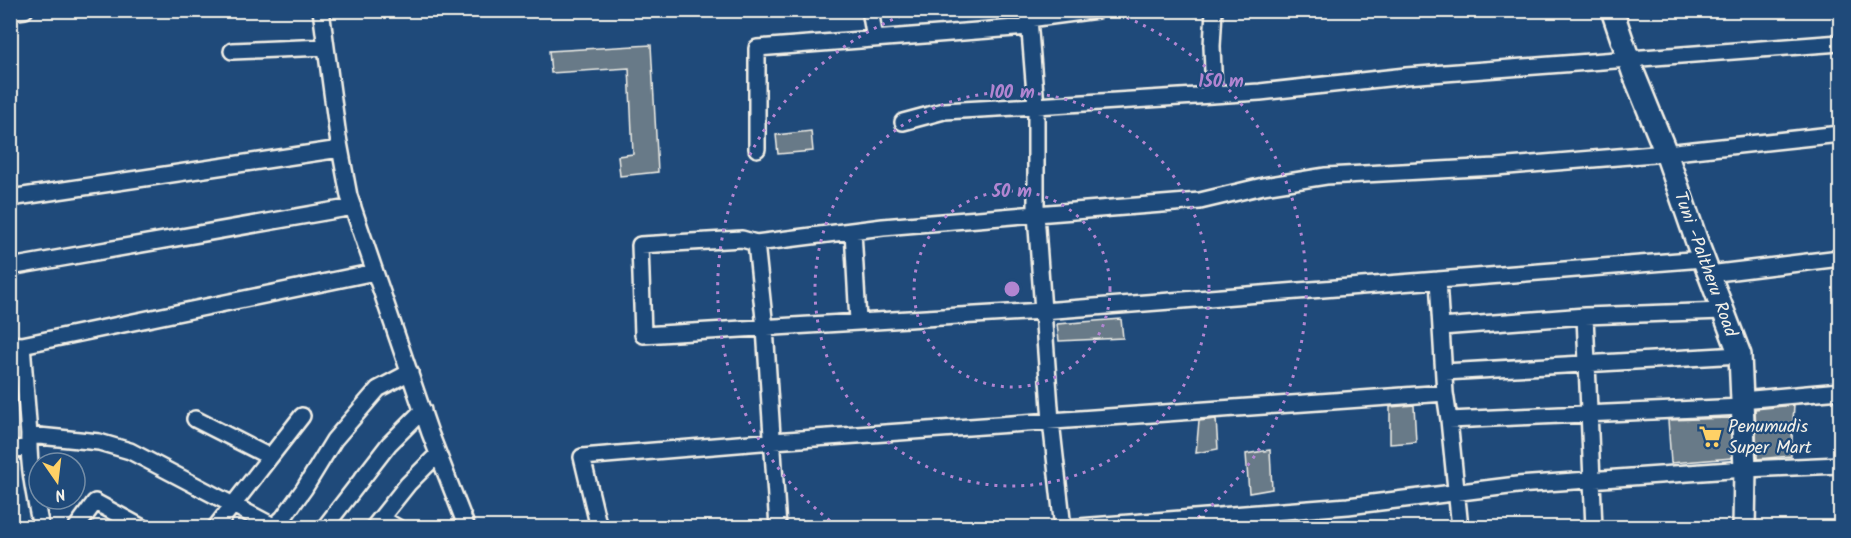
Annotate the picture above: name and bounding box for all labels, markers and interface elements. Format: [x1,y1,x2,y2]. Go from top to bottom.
text: 150 m [1198,68,1244,97]
text: 100 m [989,79,1035,108]
text: 50 m [991,178,1032,207]
street label: Tuni -Paltheru Road [1665,188,1745,342]
centre of rings [1002,279,1022,299]
place label: Penumudis Super Mart [1728,413,1813,463]
supermarket icon: Penumudis Super Mart [1697,423,1723,449]
north arrow [27,451,87,511]
text: N [52,481,68,507]

